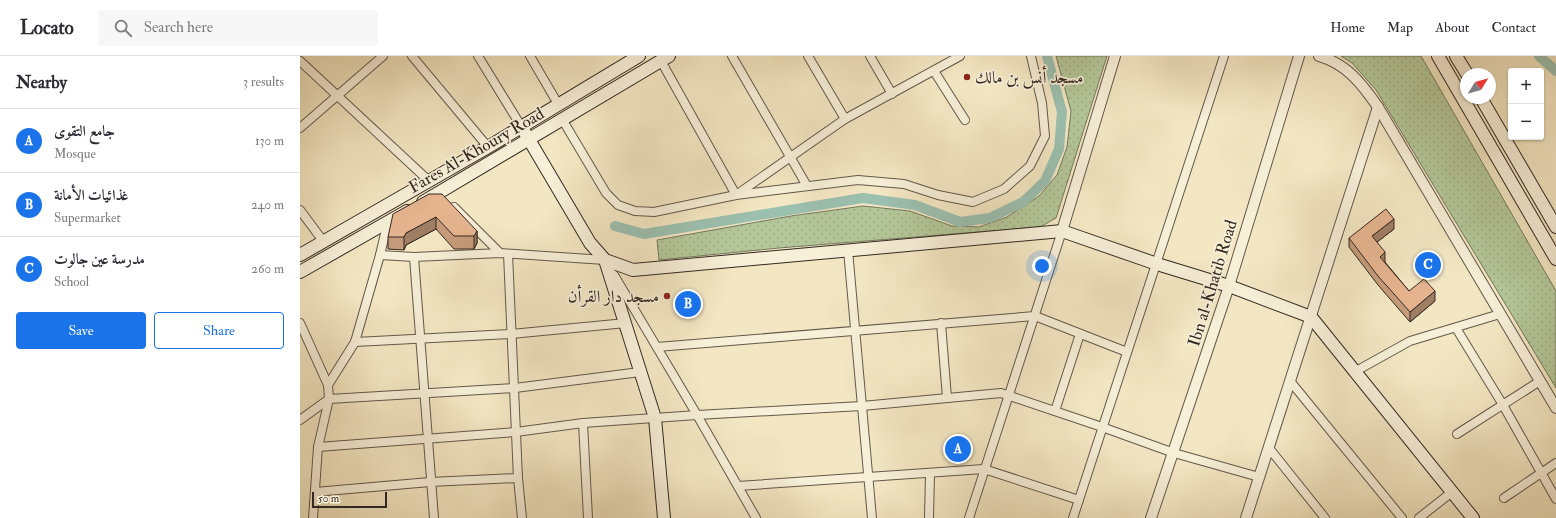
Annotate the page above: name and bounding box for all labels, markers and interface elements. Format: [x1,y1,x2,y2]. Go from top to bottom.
search box [98,10,378,46]
text: Locato [20,16,74,40]
icon: search [112,17,134,39]
text: Search here [144,18,213,37]
text: Home [1330,19,1365,36]
text: Map [1387,19,1413,36]
text: About [1435,19,1469,36]
text: Contact [1491,19,1536,36]
place label: مسجد أنس بن مالك [975,65,1083,89]
north arrow [1460,68,1496,104]
map controls [1508,68,1544,140]
button: + [1508,68,1544,104]
text: Nearby [16,72,67,93]
marker: مسجد أنس بن مالك [962,72,972,82]
text: 3 results [243,74,284,90]
street label: Fares Al-Khoury Road [405,103,549,199]
button: − [1508,104,1544,140]
text: جامع التقوى [54,122,115,141]
text: A [25,133,33,149]
text: 130 m [255,133,284,149]
text: Mosque [54,146,96,162]
text: غذائيات الأمانة [54,186,128,205]
text: B [25,197,33,213]
text: 240 m [251,197,284,213]
text: Supermarket [54,210,121,226]
street label: Ibn al-Khatib Road [1183,217,1242,349]
text: مدرسة عين جالوت [54,250,145,269]
pin: C [1415,250,1441,280]
your location [1032,256,1052,276]
text: C [24,261,34,277]
text: 260 m [251,261,284,277]
text: School [54,274,89,290]
place label: مسجد دار القرأن [568,284,659,307]
pin: B [675,289,701,319]
marker: مسجد دار القرأن [662,291,672,301]
button: Save [16,312,146,349]
button: Share [154,312,284,349]
pin: A [945,434,971,464]
scale bar [312,490,387,509]
text: 50 m [318,492,339,505]

